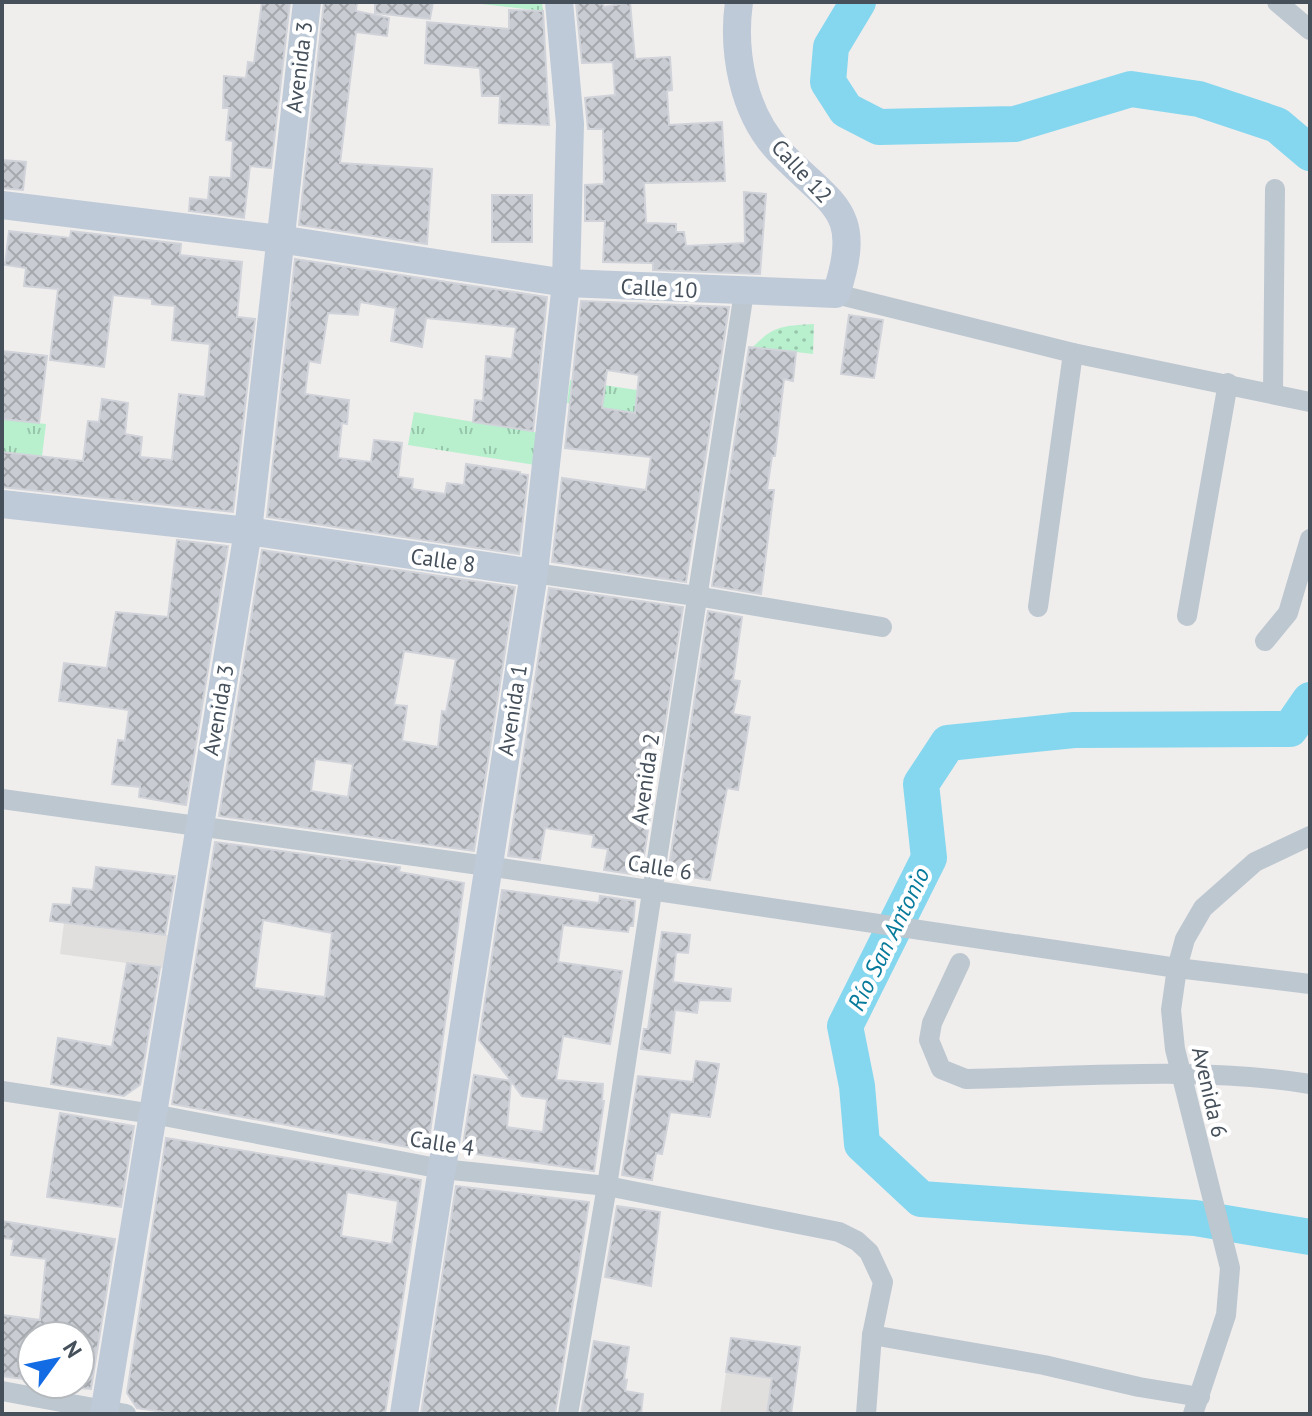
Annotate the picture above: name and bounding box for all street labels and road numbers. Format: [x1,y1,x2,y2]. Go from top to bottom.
street label: Avenida 3 [279,20,319,114]
street label: Calle 12 [766,133,838,209]
street label: Calle 10 [620,272,698,304]
street label: Calle 8 [409,542,477,578]
street label: Avenida 3 [196,662,240,758]
street label: Avenida 1 [491,662,533,758]
street label: Avenida 2 [625,731,665,827]
street label: Calle 6 [626,848,694,886]
street label: Avenida 6 [1186,1044,1234,1140]
street label: Calle 4 [408,1124,476,1162]

